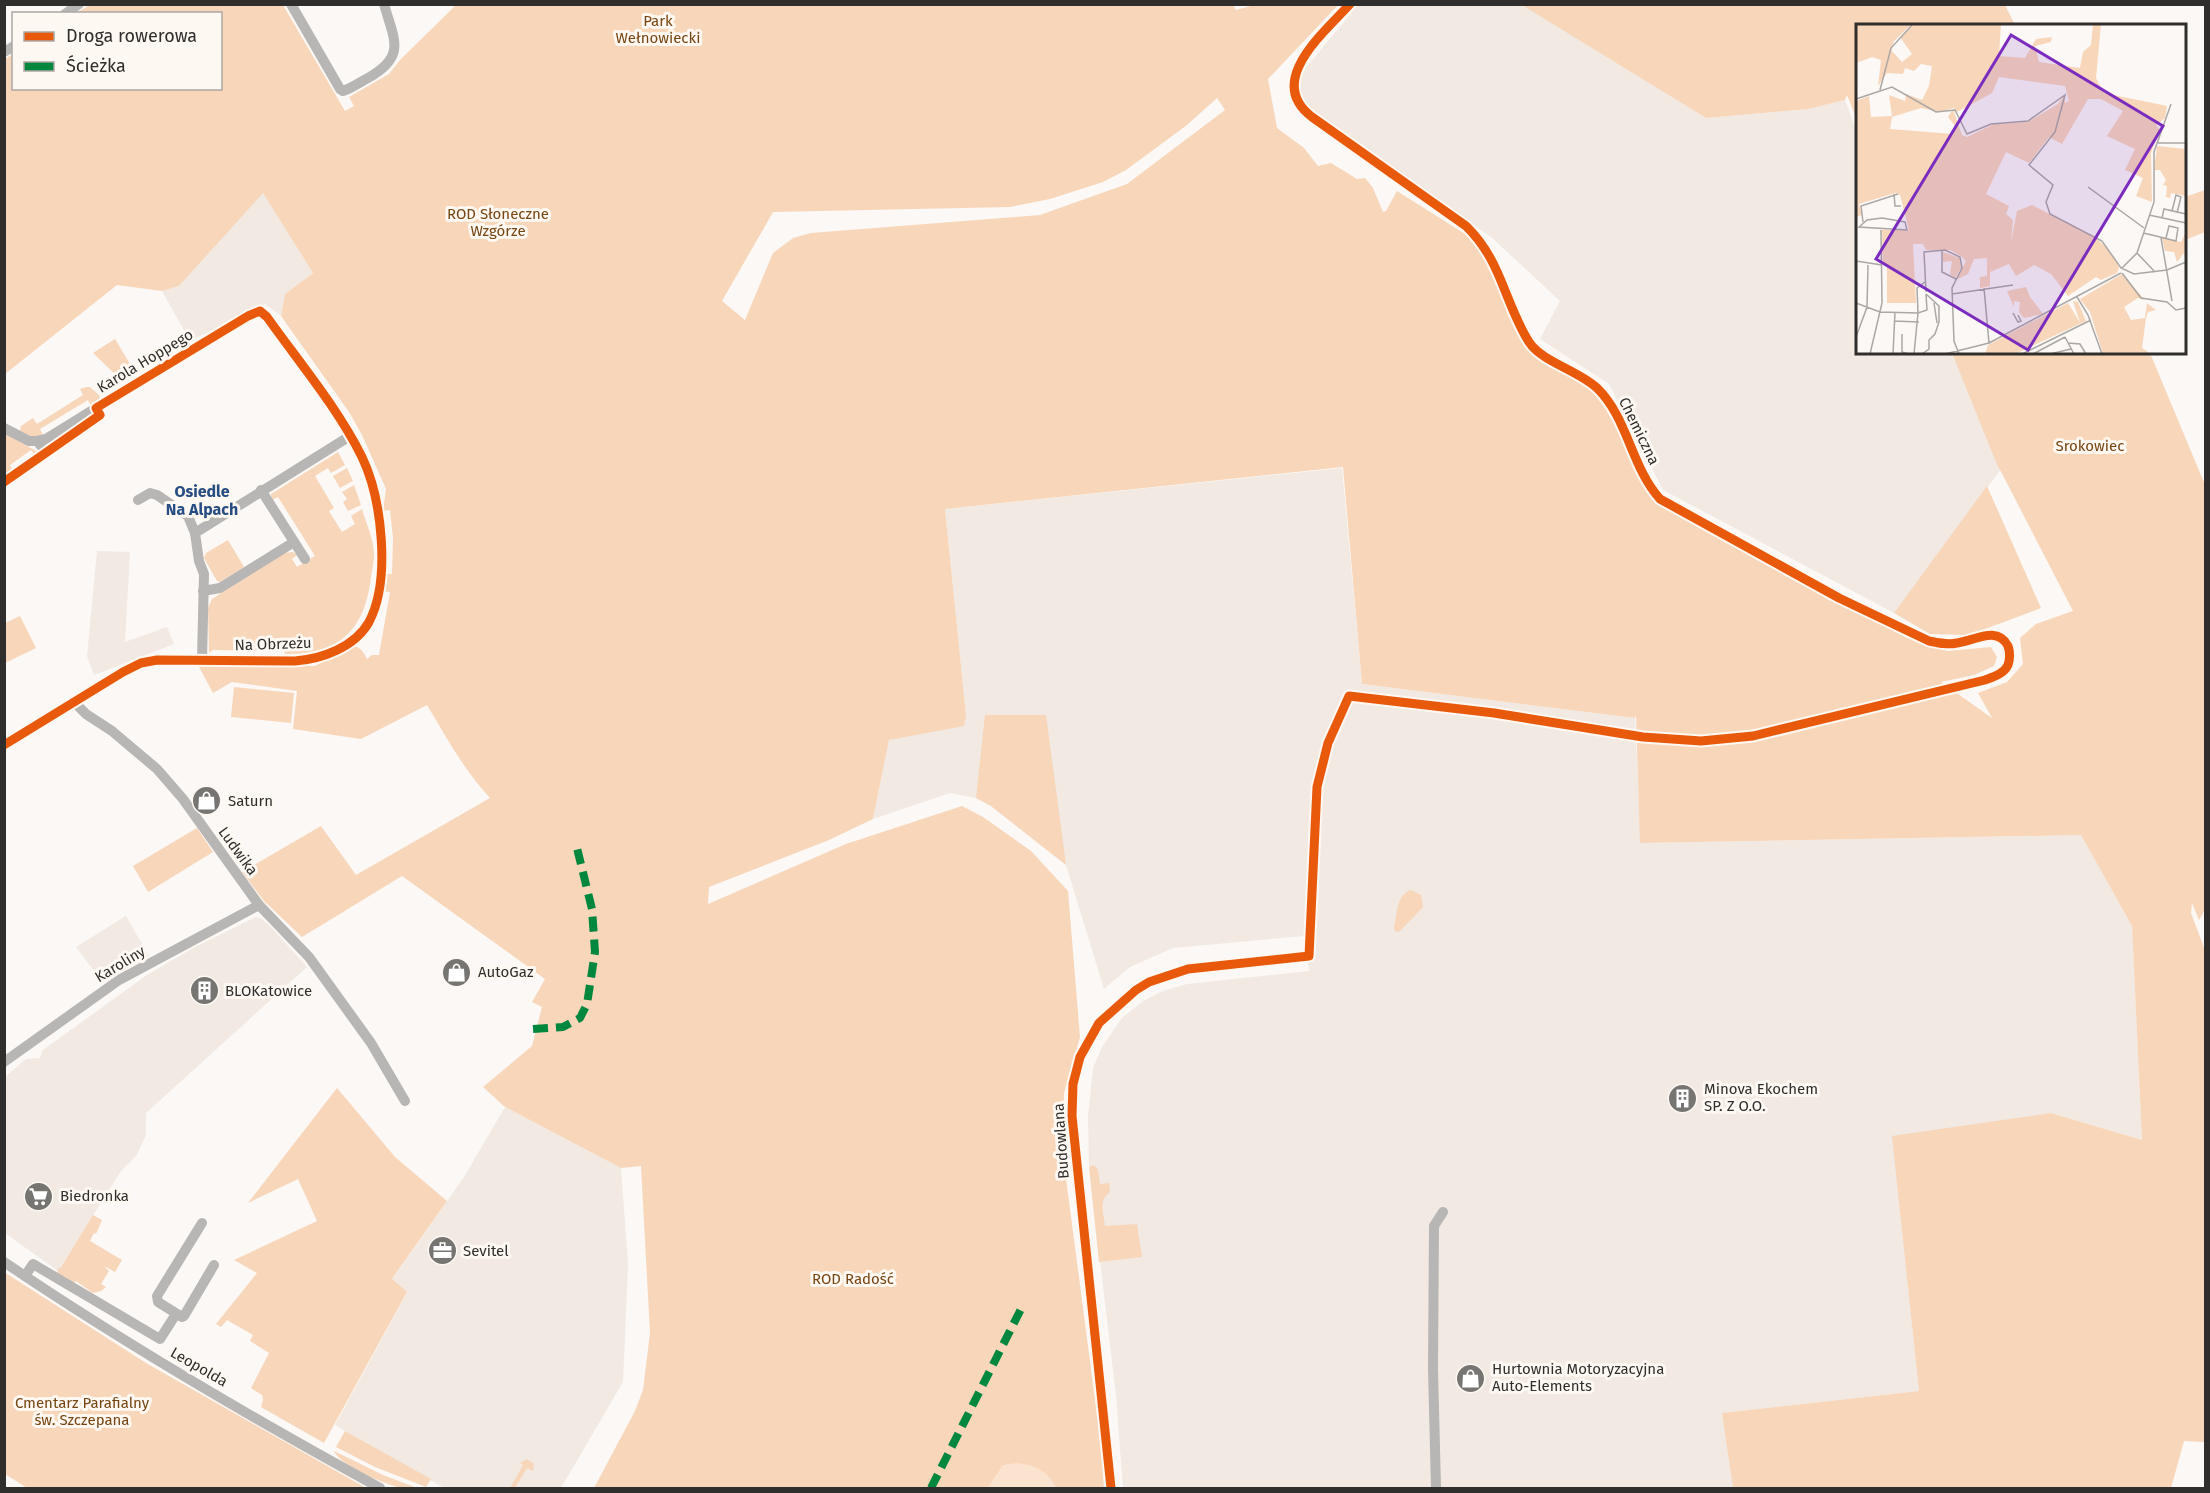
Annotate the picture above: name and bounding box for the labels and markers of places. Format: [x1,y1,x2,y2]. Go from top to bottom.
shop icon: Saturn [191,785,223,817]
place label: Saturn [228,792,273,810]
shop icon: AutoGaz [441,956,473,988]
place label: AutoGaz [478,963,534,981]
building icon: BLOKatowice [188,975,220,1007]
place label: BLOKatowice [225,982,312,1000]
place label: Minova Ekochem SP. Z O.O. [1704,1080,1818,1115]
building icon: Minova Ekochem SP. Z O.O. [1667,1082,1699,1114]
supermarket icon: Biedronka [23,1180,55,1212]
place label: Biedronka [60,1187,129,1205]
office icon: Sevitel [426,1235,458,1267]
place label: Sevitel [463,1242,509,1260]
place label: Hurtownia Motoryzacyjna Auto-Elements [1492,1360,1664,1395]
shop icon: Hurtownia Motoryzacyjna Auto-Elements [1455,1362,1487,1394]

